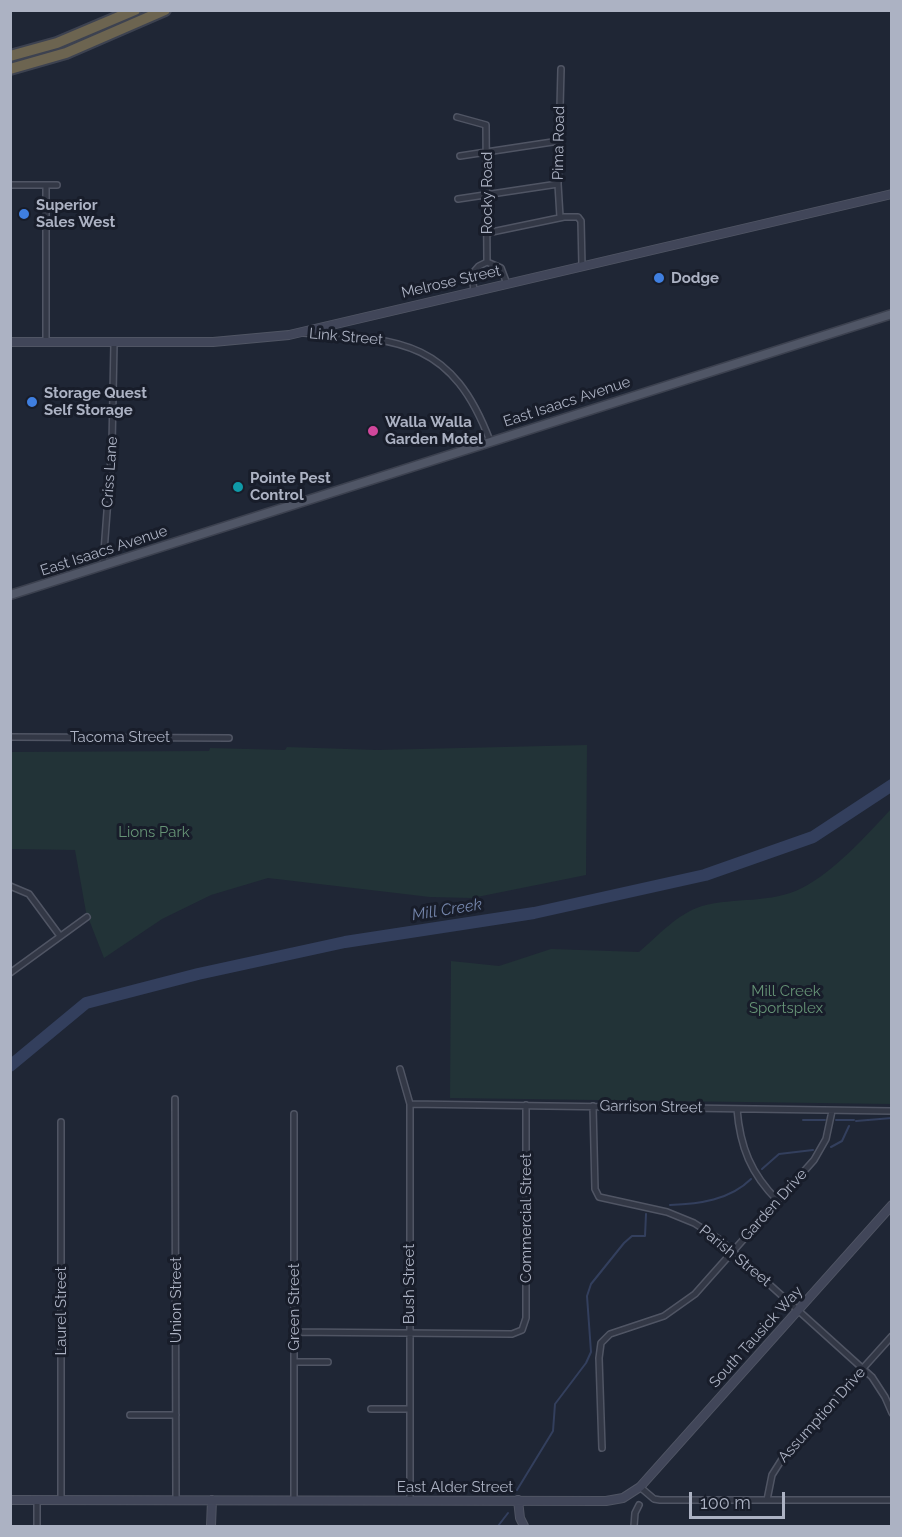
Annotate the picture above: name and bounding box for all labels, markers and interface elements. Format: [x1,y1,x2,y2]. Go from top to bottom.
street label: Pima Road [549,106,569,180]
street label: Rocky Road [478,152,496,234]
place label: Superior Sales West [36,196,115,231]
marker: Superior Sales West [17,207,31,221]
street label: Melrose Street [400,262,502,302]
place label: Dodge [671,269,719,287]
marker: Dodge [652,271,666,285]
street label: Link Street [308,325,384,349]
street label: East Isaacs Avenue [501,373,633,431]
place label: Storage Quest Self Storage [44,384,147,419]
marker: Storage Quest Self Storage [25,395,39,409]
place label: Walla Walla Garden Motel [385,413,483,448]
marker: Walla Walla Garden Motel [366,424,380,438]
street label: Criss Lane [99,436,121,508]
place label: Pointe Pest Control [250,469,331,504]
marker: Pointe Pest Control [231,480,245,494]
street label: East Isaacs Avenue [38,522,170,580]
street label: Tacoma Street [70,728,170,746]
park label: Lions Park [118,823,190,841]
water label: Mill Creek [411,895,483,925]
park label: Mill Creek Sportsplex [749,982,823,1017]
street label: Garrison Street [599,1097,703,1117]
street label: Commercial Street [517,1153,535,1283]
street label: Garden Drive [737,1165,811,1245]
street label: Parish Street [695,1222,775,1290]
street label: Bush Street [400,1244,418,1324]
street label: Union Street [167,1257,185,1343]
street label: Green Street [285,1263,303,1351]
street label: Laurel Street [52,1266,70,1356]
street label: South Tausick Way [706,1282,806,1392]
street label: Assumption Drive [775,1364,869,1466]
street label: East Alder Street [397,1478,513,1496]
scale bar [692,1480,788,1518]
text: 100 m [700,1492,751,1513]

